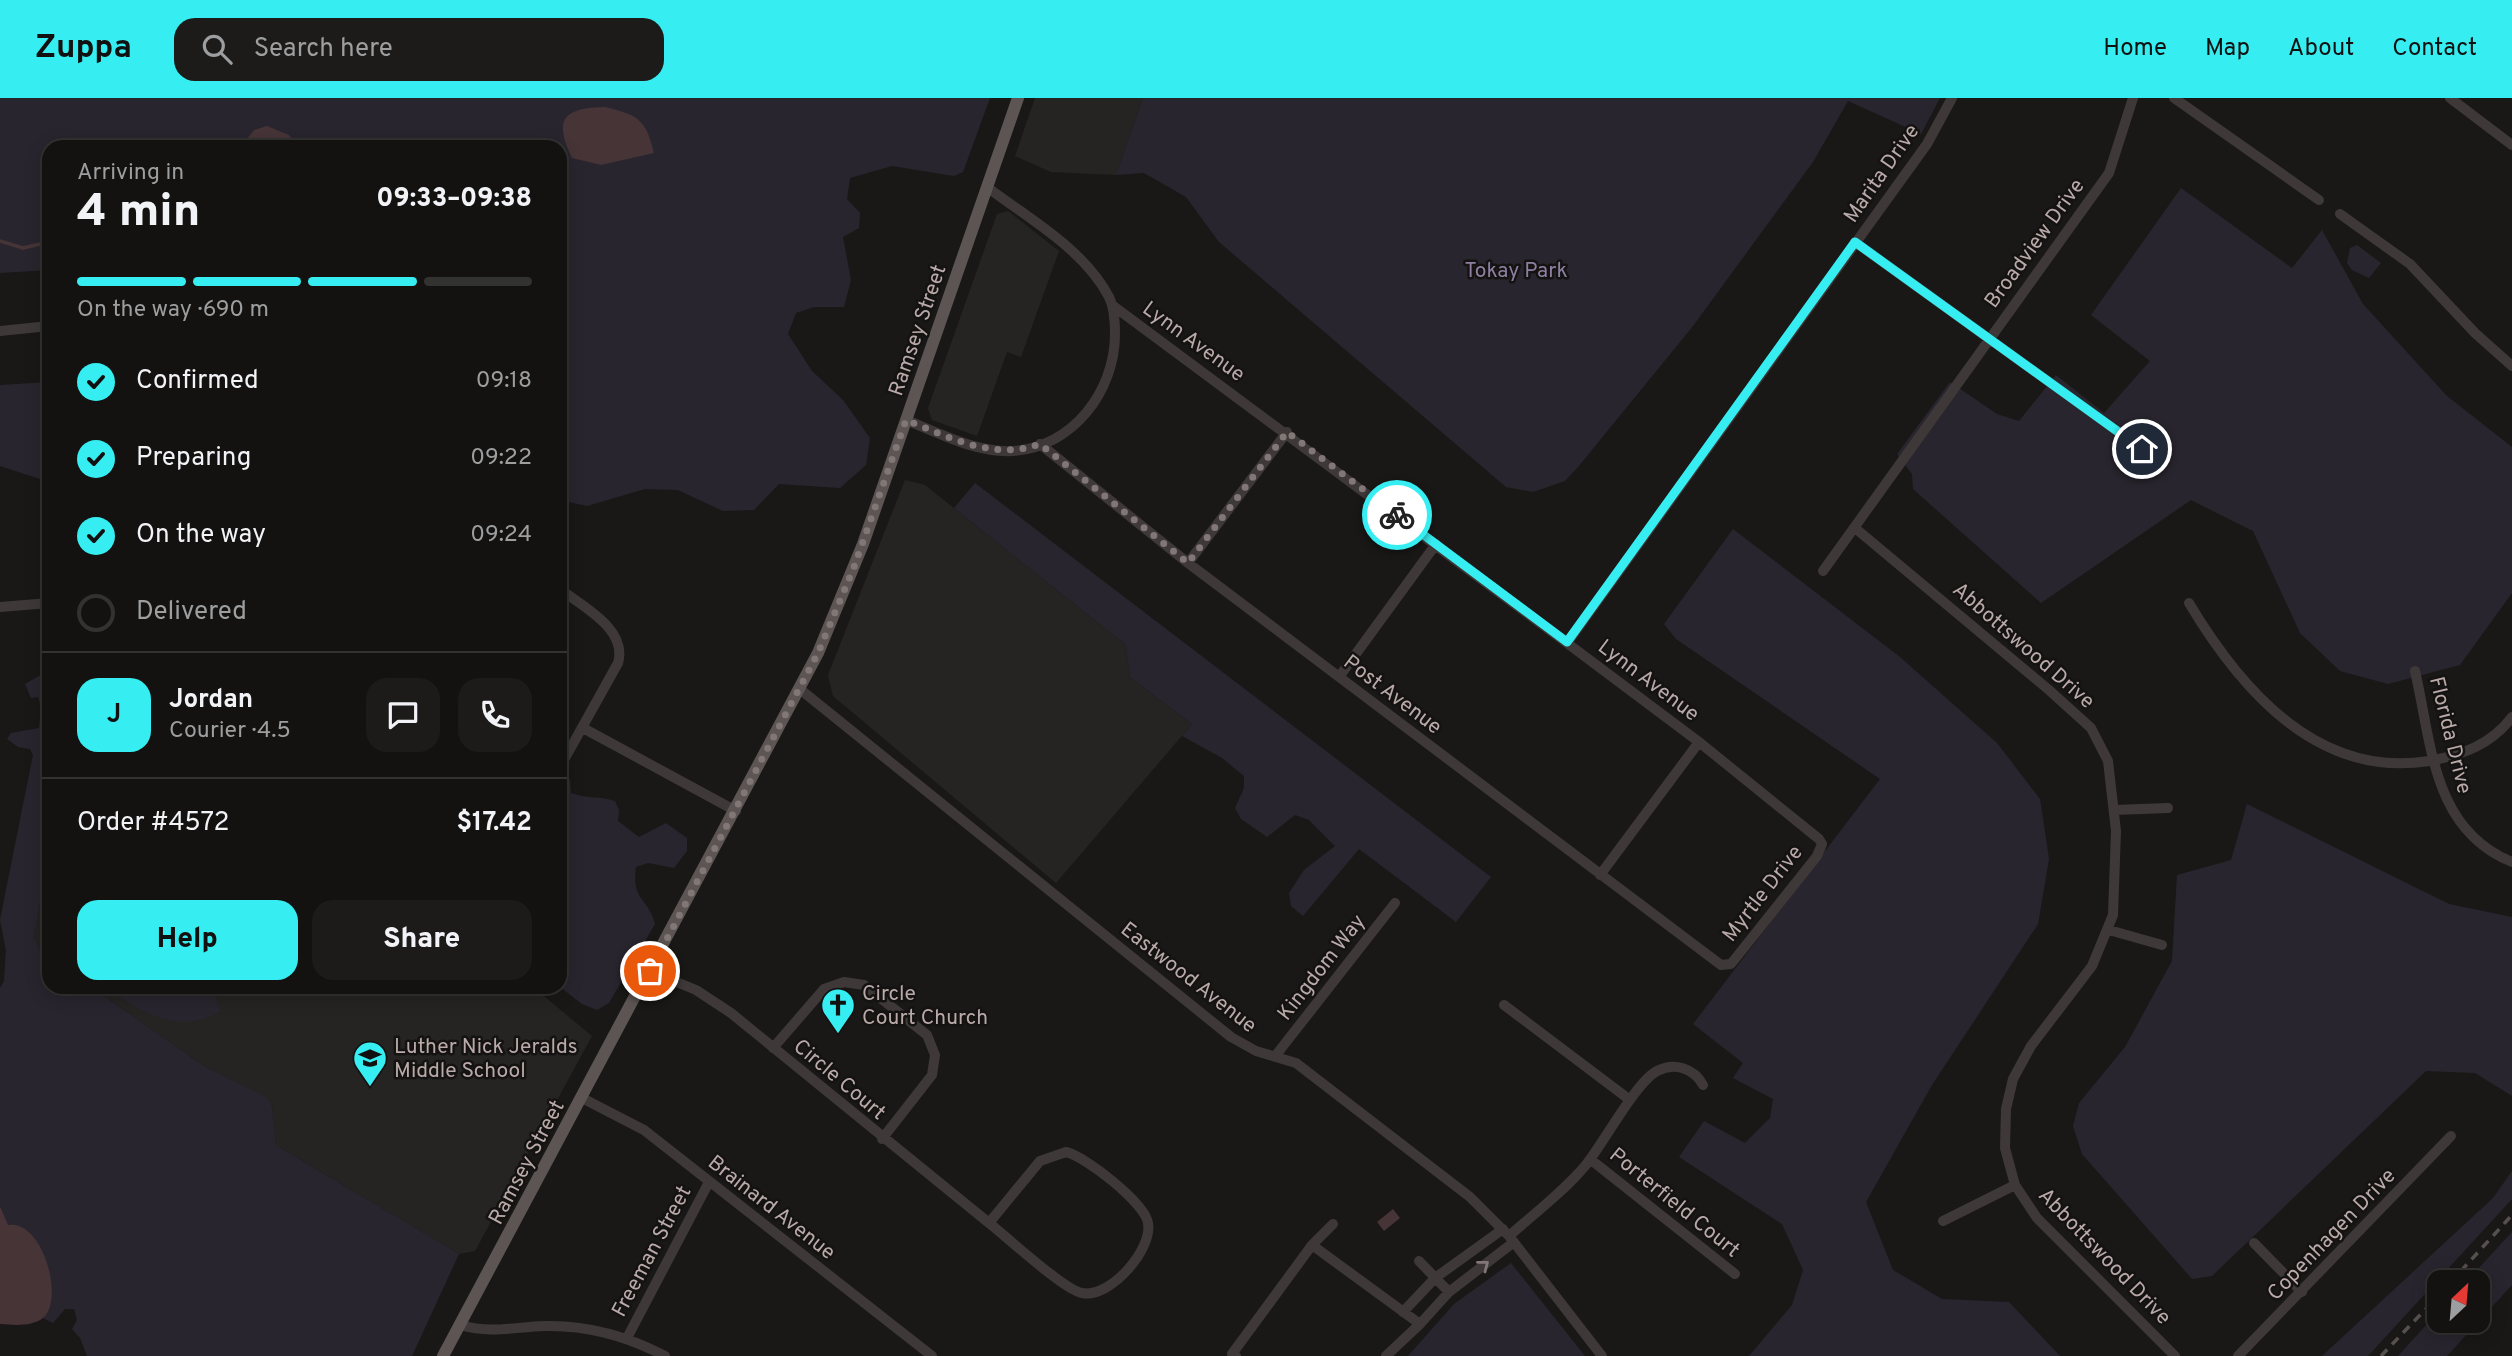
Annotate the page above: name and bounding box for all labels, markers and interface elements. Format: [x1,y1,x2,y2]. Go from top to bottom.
search box [174,18,664,81]
text: Zuppa [35,28,132,70]
icon: search [198,30,236,68]
text: Search here [254,33,393,66]
text: Home [2103,34,2167,64]
text: Map [2205,34,2250,64]
text: About [2288,34,2354,64]
text: Contact [2392,34,2477,64]
street label: Marita Drive [1838,119,1926,228]
text: Arriving in [77,159,184,188]
street label: Broadview Drive [1979,174,2091,314]
text: 09:33–09:38 [376,183,532,216]
text: 4 min [77,184,201,243]
park label: Tokay Park [1464,258,1568,285]
street label: Ramsey Street [883,261,954,400]
text: On the way · 690 m [77,296,269,325]
street label: Lynn Avenue [1136,296,1250,389]
icon: check [77,363,115,401]
text: Confirmed [136,365,259,398]
text: 09:18 [476,367,532,396]
pin [2112,419,2172,479]
icon: home [2123,430,2161,468]
icon: check [77,440,115,478]
text: Preparing [136,442,251,475]
text: 09:22 [470,444,532,473]
courier [1362,480,1432,550]
icon: bike [1378,496,1416,534]
icon: check [77,517,115,555]
text: On the way [136,519,266,552]
text: 09:24 [470,521,532,550]
street label: Abbottswood Drive [1946,577,2100,715]
text: Delivered [136,596,247,629]
street label: Lynn Avenue [1592,634,1704,728]
street label: Post Avenue [1337,649,1447,741]
street label: Florida Drive [2422,674,2477,797]
button: chat [366,678,440,752]
button: phone [458,678,532,752]
text: Jordan [169,684,253,717]
text: J [107,699,121,732]
text: Courier · 4.5 [169,717,291,746]
text: Order #4572 [77,807,230,840]
text: $17.42 [456,807,532,840]
street label: Myrtle Drive [1717,840,1809,948]
button: Help [77,900,298,980]
button: Share [312,900,532,980]
street label: Kingdom Way [1272,909,1372,1027]
street label: Eastwood Avenue [1114,917,1262,1040]
pin [620,941,680,1001]
icon: bag [631,952,669,990]
place label: Circle Court Church [862,981,988,1032]
church icon: Circle Court Church [819,986,857,1035]
place label: Luther Nick Jeralds Middle School [394,1034,578,1085]
street label: Circle Court [787,1034,891,1127]
school or university icon: Luther Nick Jeralds Middle School [351,1039,389,1088]
street label: Ramsey Street [483,1096,571,1230]
street label: Porterfield Court [1603,1142,1745,1264]
street label: Brainard Avenue [702,1150,840,1267]
street label: Copenhagen Drive [2262,1163,2402,1307]
street label: Freeman Street [606,1181,698,1322]
street label: Abbottswood Drive [2032,1183,2176,1331]
one-way arrow [1475,1261,1488,1273]
north arrow [2427,1270,2490,1334]
map controls [2427,1270,2490,1333]

